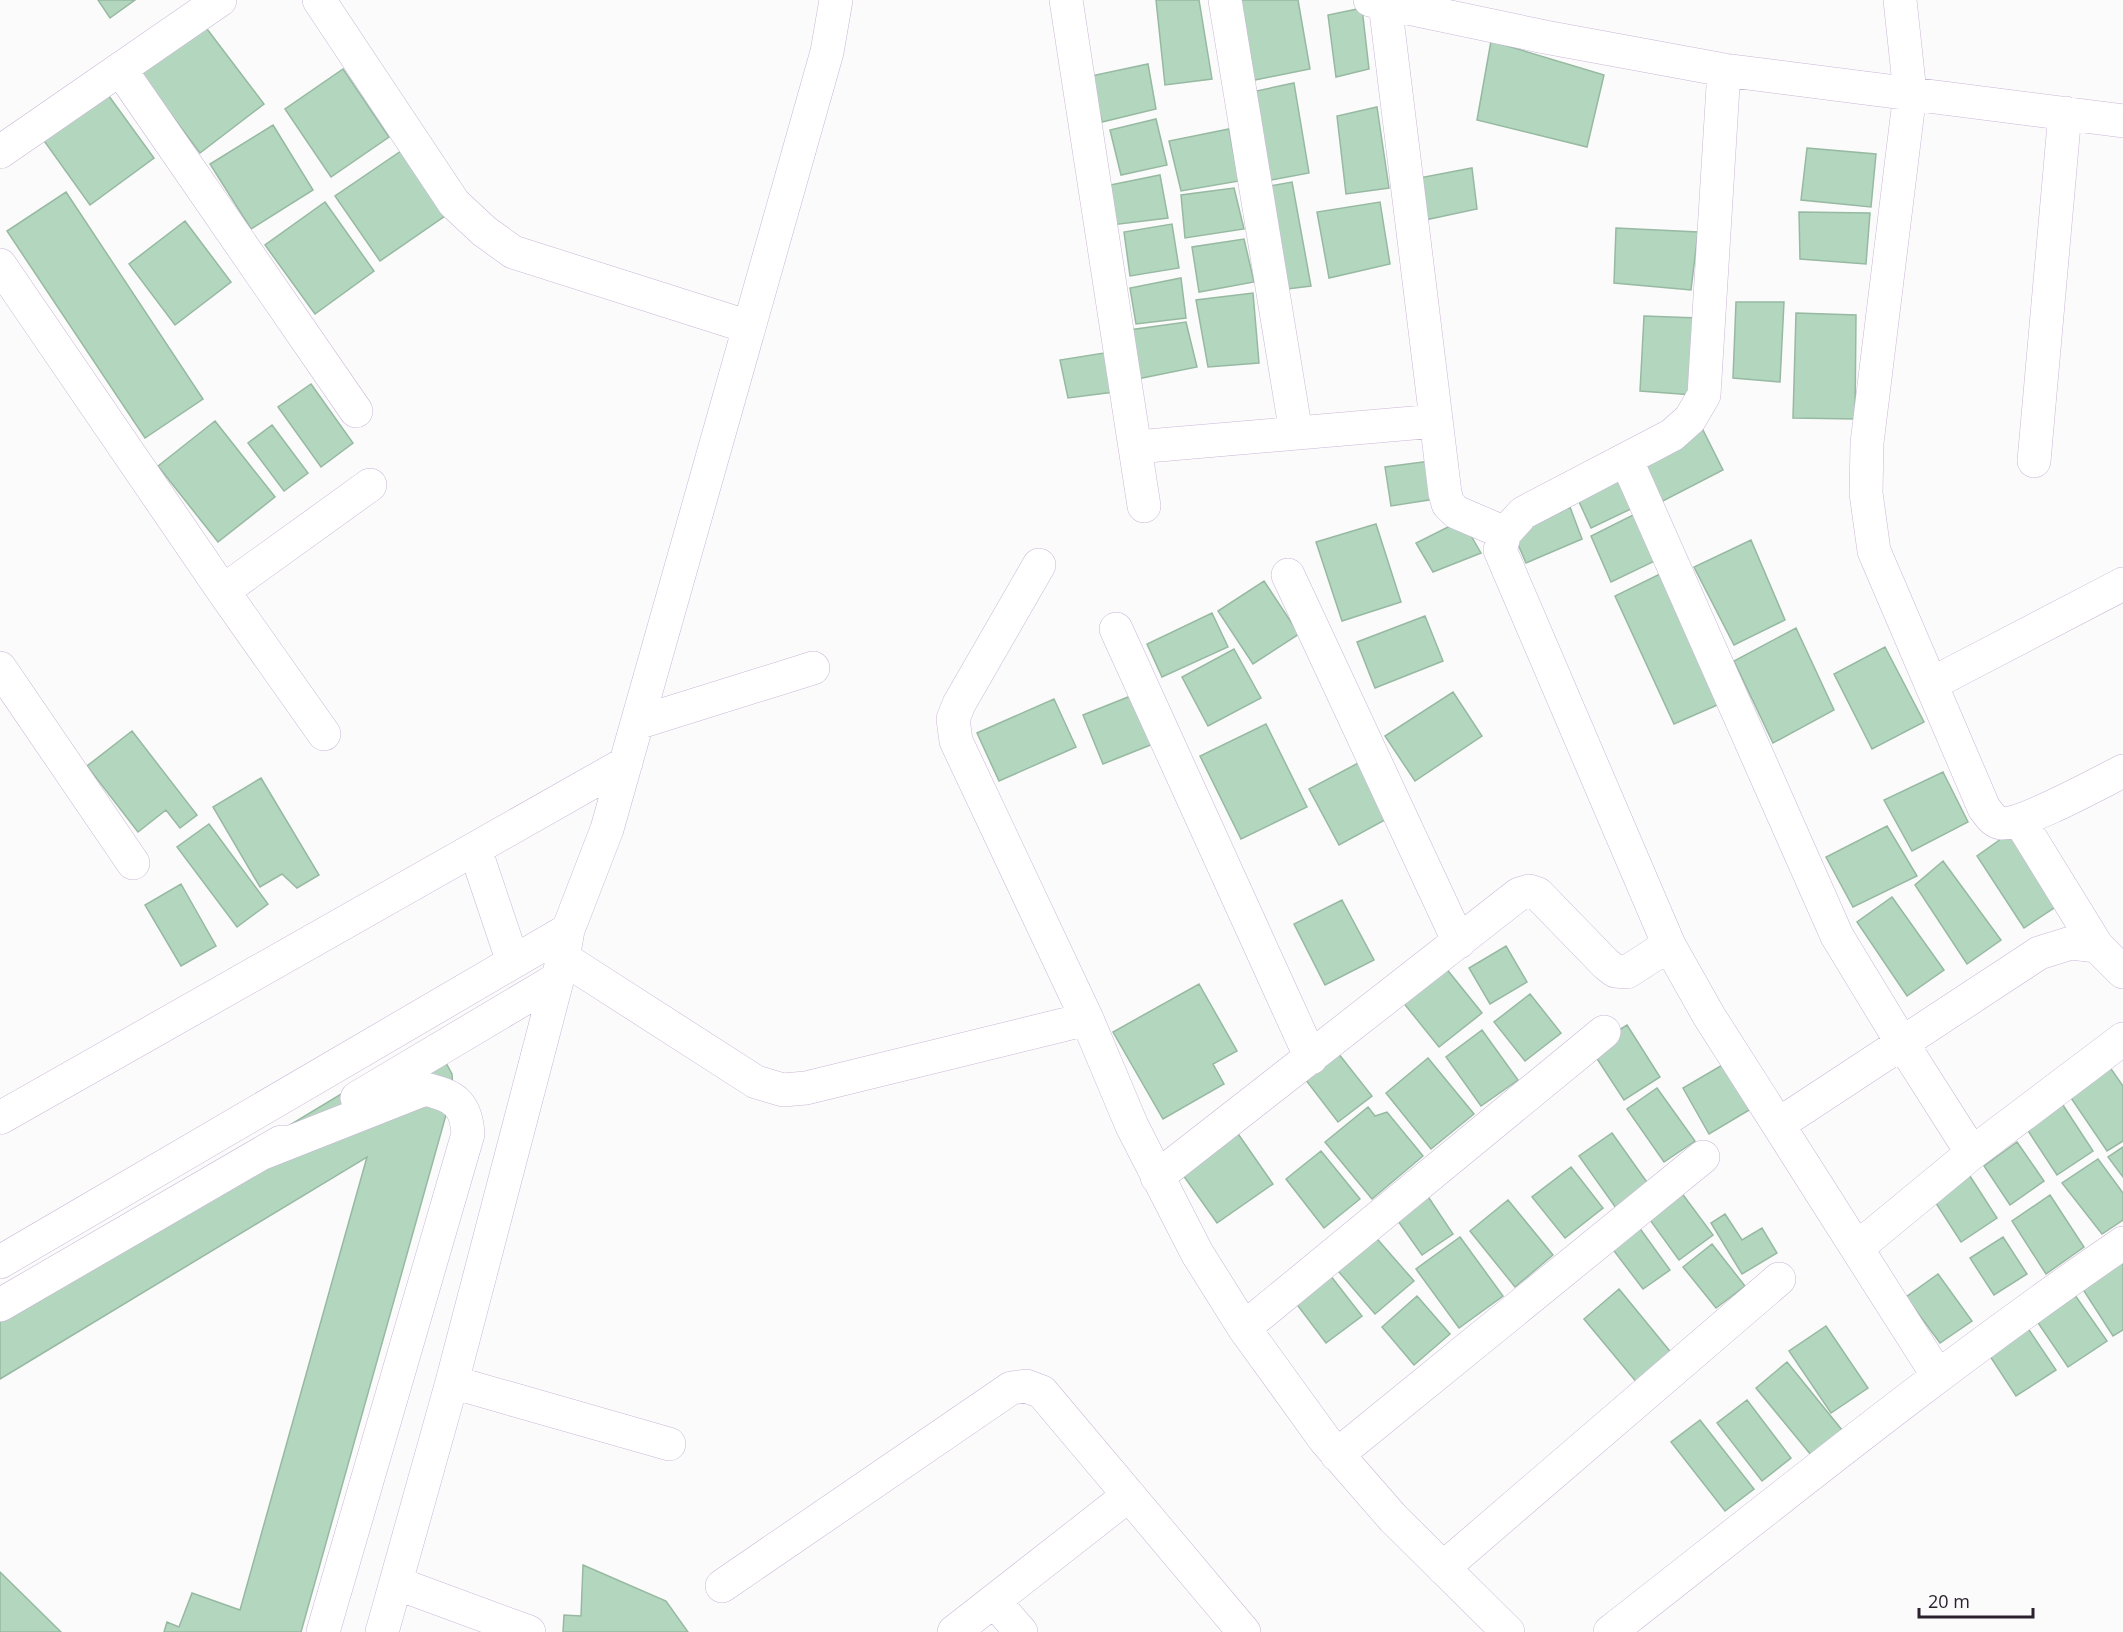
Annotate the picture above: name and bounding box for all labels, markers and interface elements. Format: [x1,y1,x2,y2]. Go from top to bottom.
scale bar [1919,1581,2033,1619]
text: 20 m [1928,1589,1970,1613]

